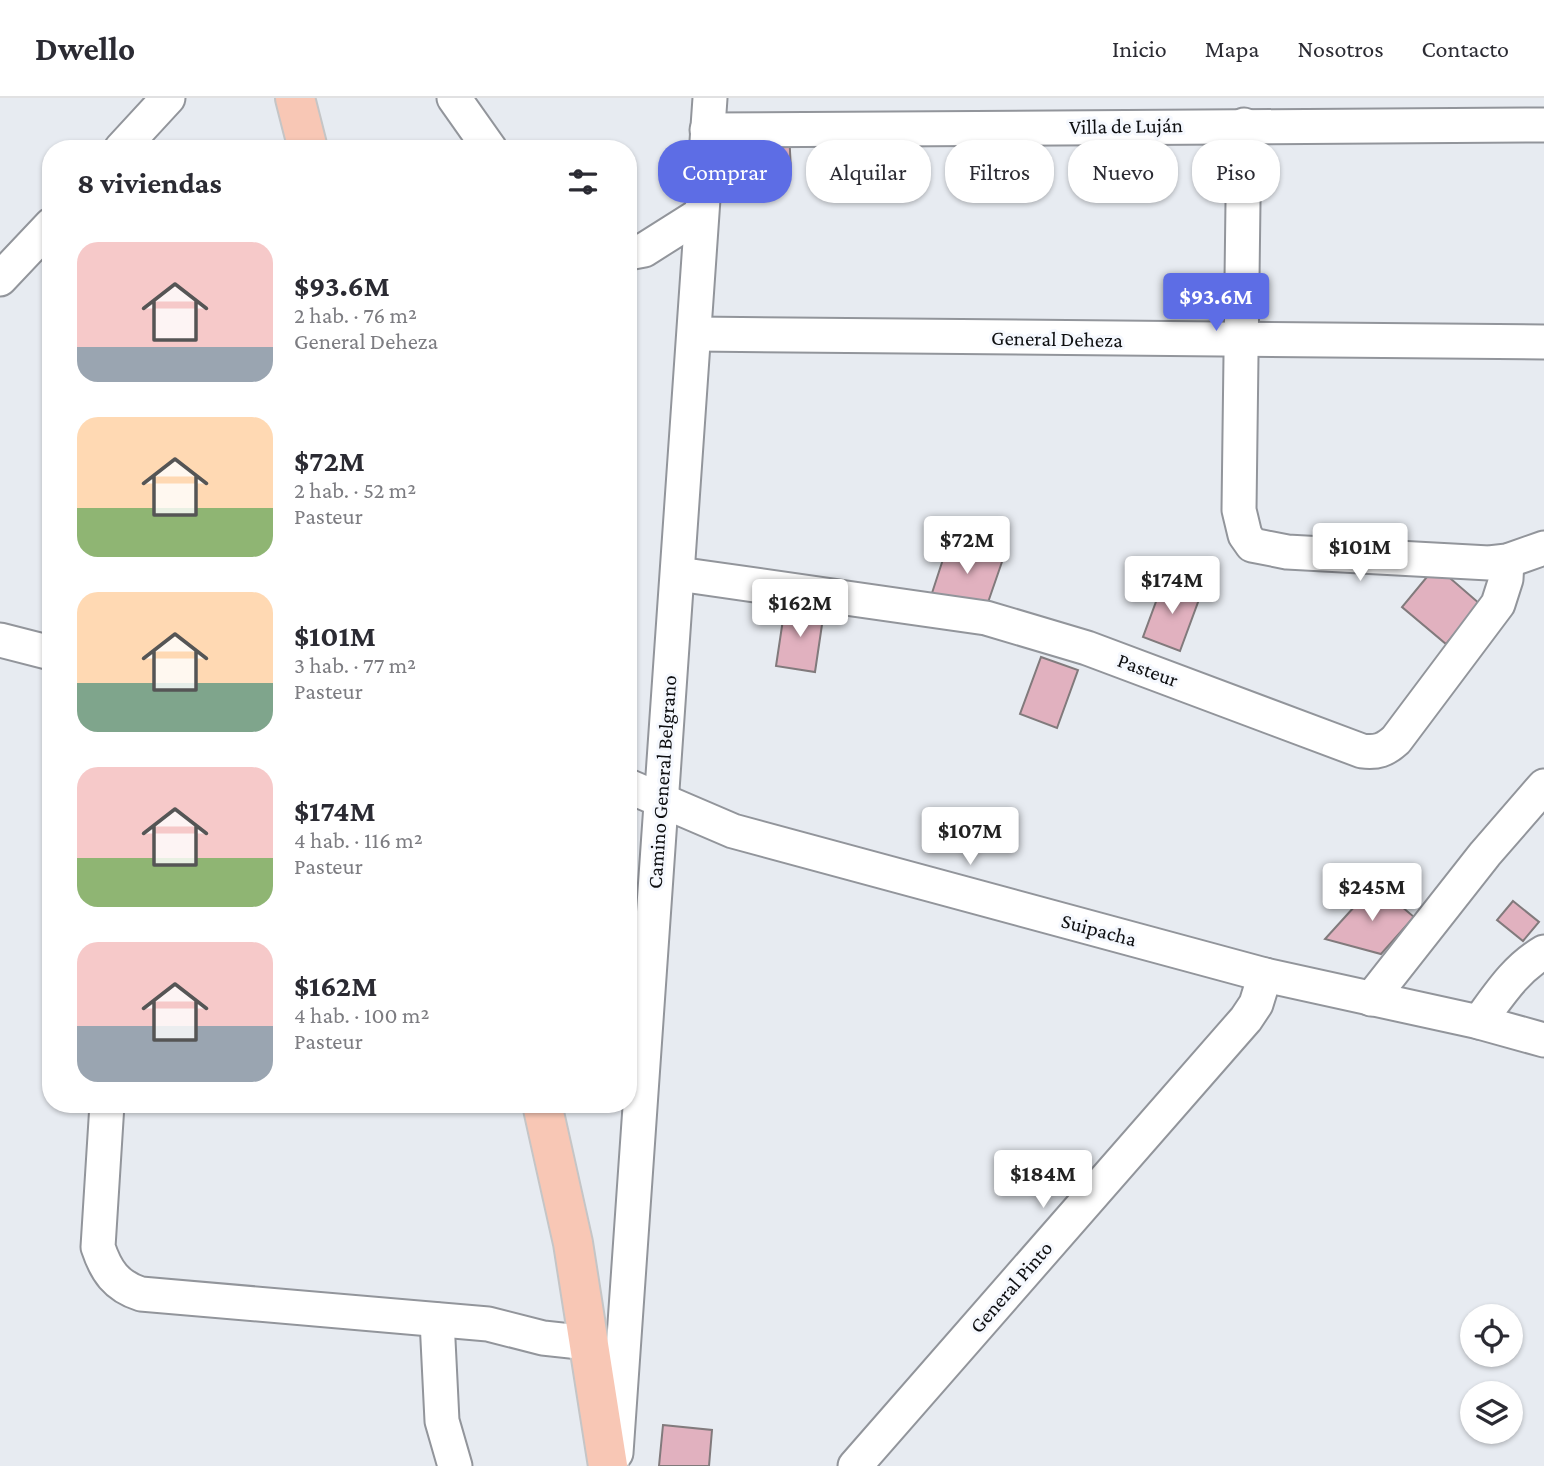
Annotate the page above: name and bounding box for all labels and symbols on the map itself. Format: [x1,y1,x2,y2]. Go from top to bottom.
street label: Villa de Luján [1069,113,1183,139]
pin: $93.6M [1159,274,1273,333]
street label: General Deheza [991,326,1123,352]
pin: $72M [926,517,1008,576]
pin: $101M [1311,524,1409,583]
pin: $174M [1123,556,1221,616]
pin: $162M [751,580,849,639]
street label: Pasteur [1114,648,1182,692]
street label: Camino General Belgrano [643,674,681,890]
pin: $107M [921,808,1019,867]
pin: $245M [1323,864,1421,923]
street label: Suipacha [1059,908,1139,952]
pin: $184M [994,1150,1092,1210]
street label: General Pinto [965,1236,1057,1338]

